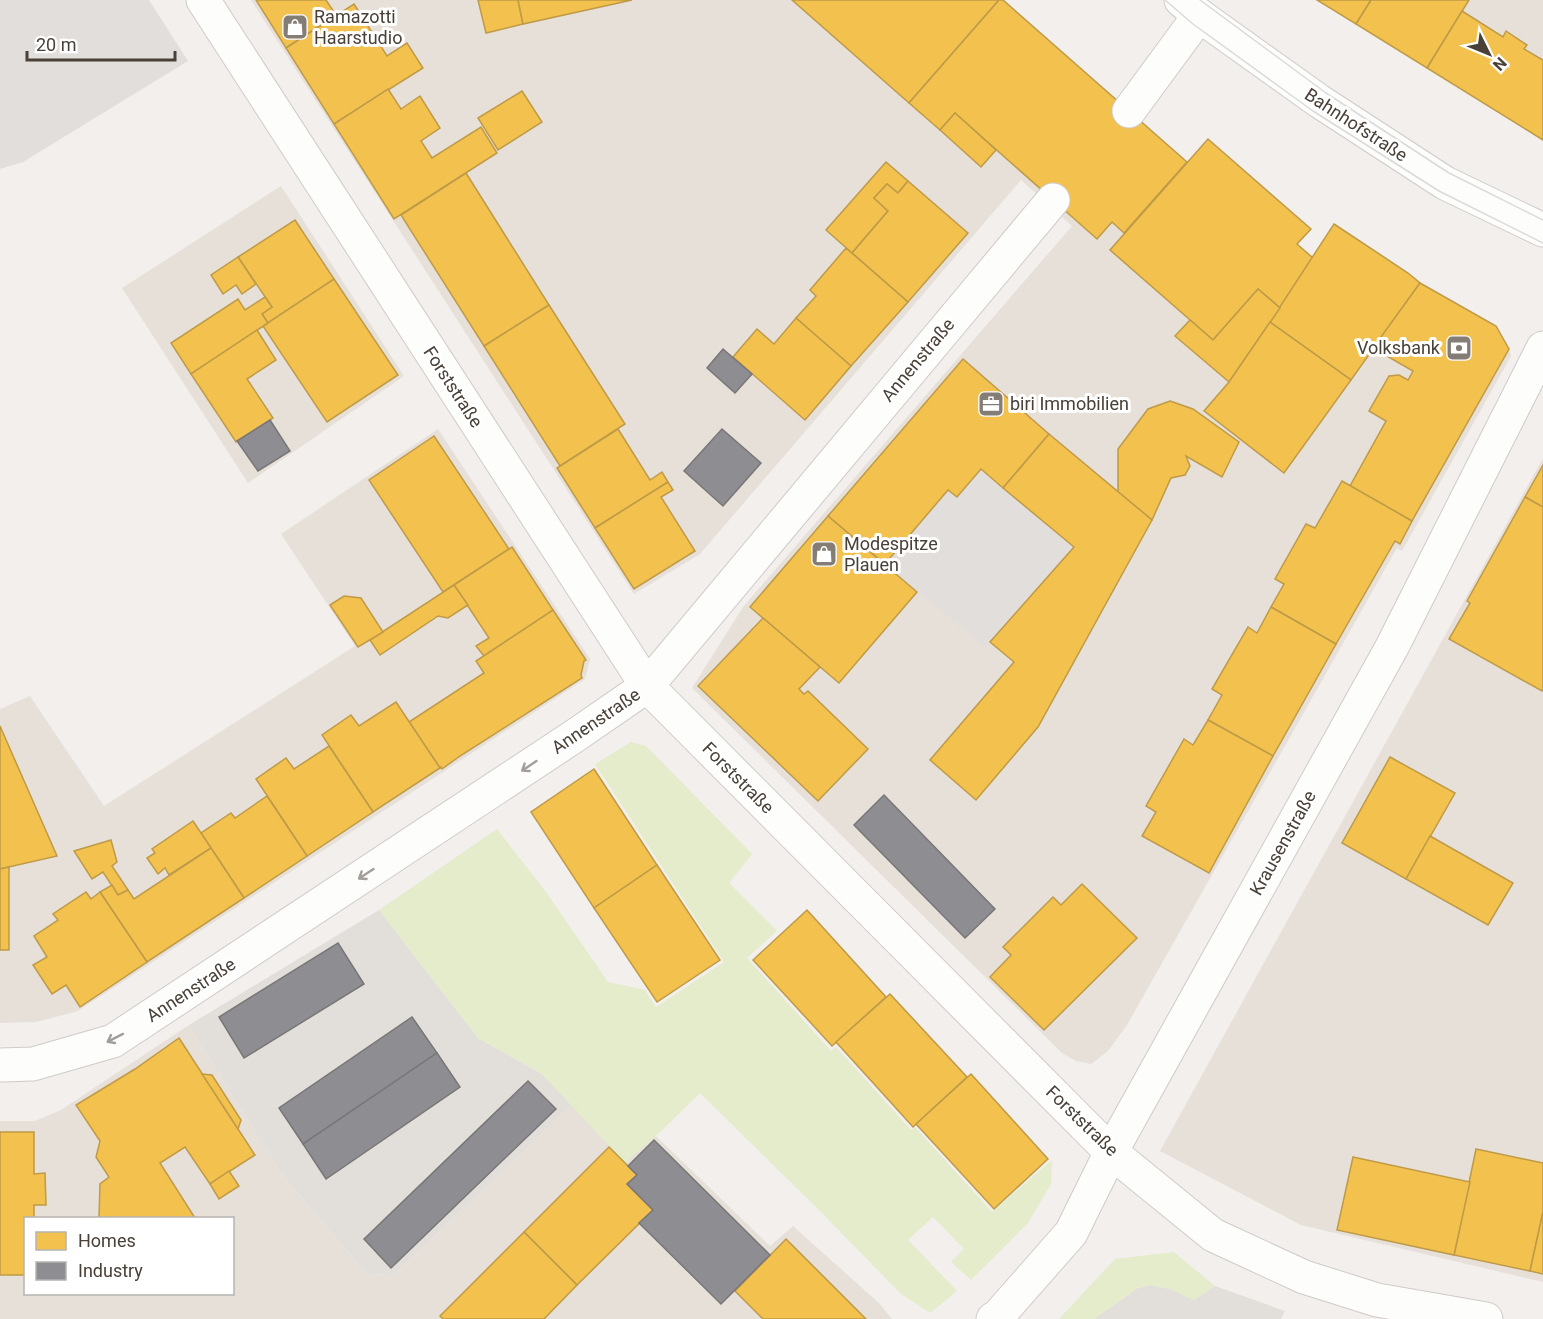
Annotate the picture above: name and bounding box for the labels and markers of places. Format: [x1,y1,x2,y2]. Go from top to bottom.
place label: Ramazotti Haarstudio [314,6,402,48]
shop icon: Ramazotti Haarstudio [280,12,310,42]
bank icon: Volksbank [1444,333,1474,363]
place label: Volksbank [1357,337,1441,358]
office icon: biri Immobilien [976,389,1006,419]
place label: biri Immobilien [1010,393,1129,414]
place label: Modespitze Plauen [844,533,938,575]
shop icon: Modespitze Plauen [809,539,839,569]

